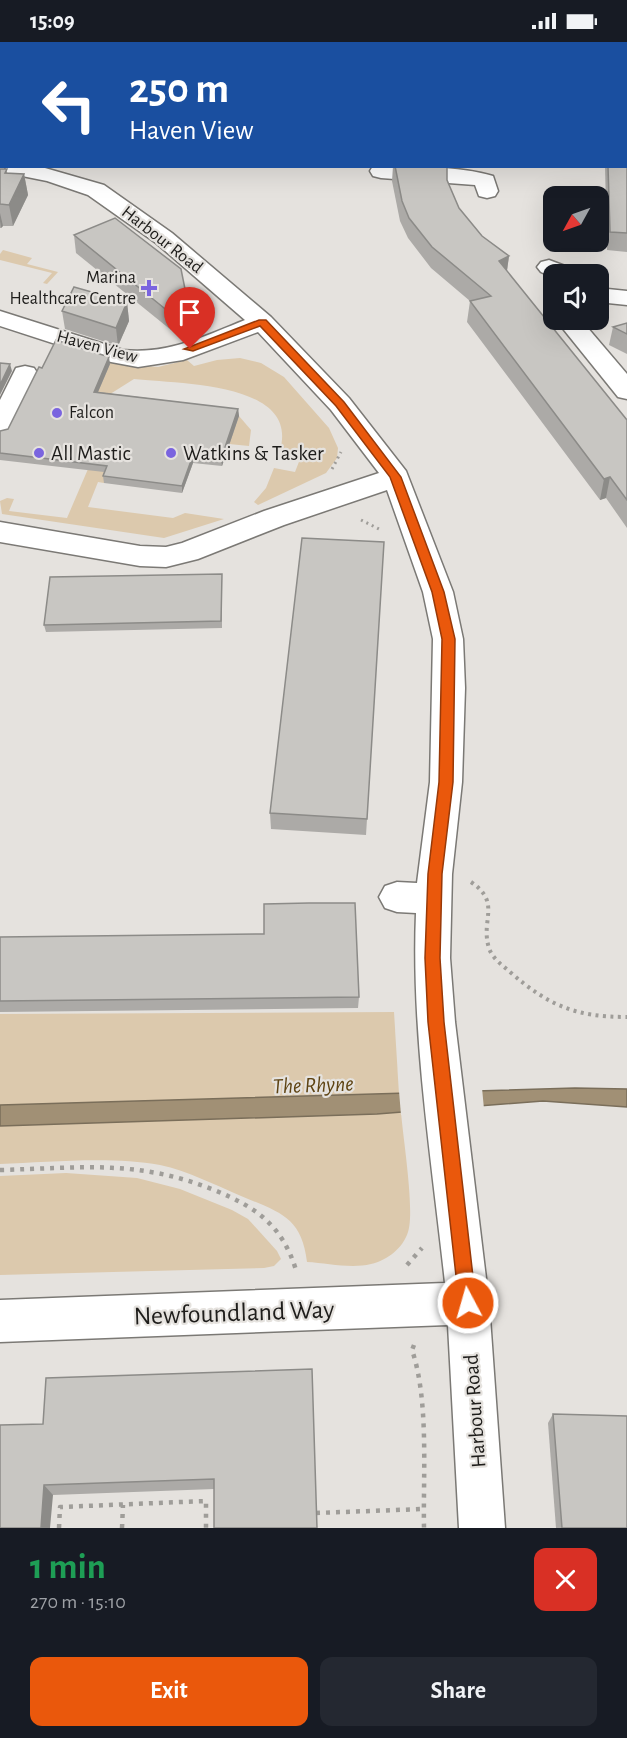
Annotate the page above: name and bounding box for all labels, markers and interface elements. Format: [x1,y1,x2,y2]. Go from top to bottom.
text: 15:09 [30,10,75,32]
icon: left [30,66,108,144]
text: 250 m [129,68,229,110]
text: Haven View [129,117,253,144]
north arrow [543,186,609,252]
map controls [543,186,609,330]
street label: Harbour Road [118,203,206,277]
button: sound [543,264,609,330]
place label: Marina Healthcare Centre [10,269,136,308]
marker: Marina Healthcare Centre [140,279,158,297]
pin [164,287,215,349]
icon: arrive [173,296,206,329]
street label: Haven View [55,328,139,366]
place label: Falcon [69,404,114,422]
marker: Falcon [50,406,64,420]
place label: All Mastic [51,443,131,464]
place label: Watkins & Tasker [183,443,324,464]
marker: All Mastic [32,446,46,460]
marker: Watkins & Tasker [164,446,178,460]
water label: The Rhyne [272,1073,354,1097]
position arrow [436,1271,500,1335]
street label: Newfoundland Way [133,1297,335,1329]
street label: Harbour Road [461,1353,489,1469]
button: close [534,1548,597,1611]
text: 1 min [30,1549,106,1585]
text: 270 m · 15:10 [30,1592,126,1612]
button: Exit [30,1657,308,1726]
button: Share [320,1657,597,1726]

